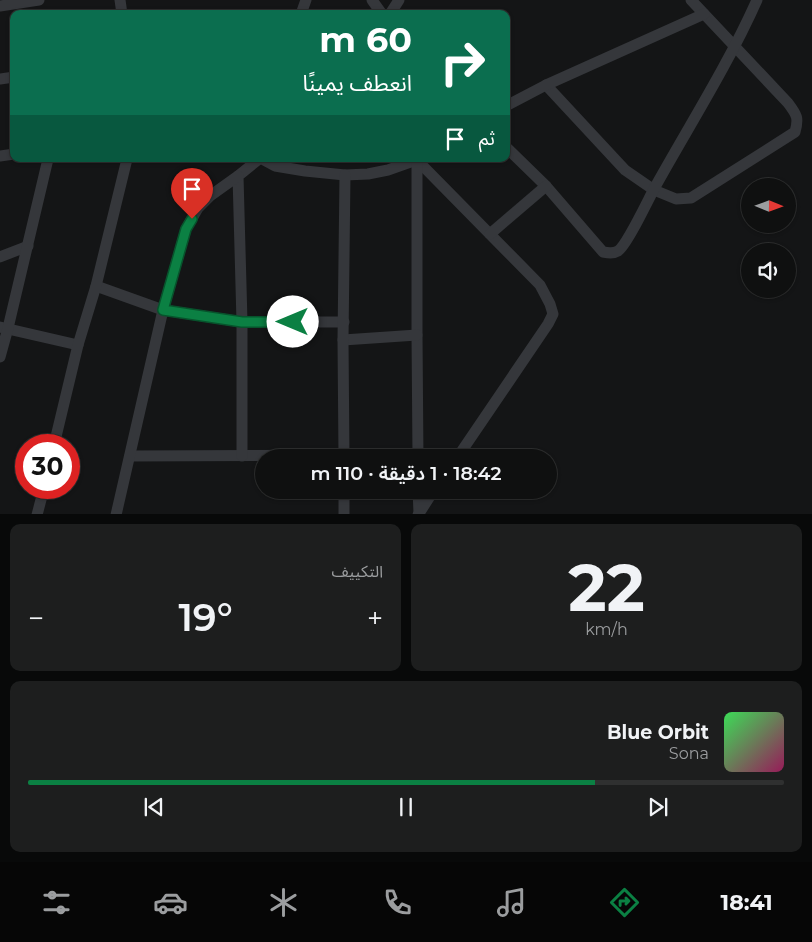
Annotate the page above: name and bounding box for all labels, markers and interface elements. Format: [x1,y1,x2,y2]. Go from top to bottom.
text: 60 m [319,18,412,61]
icon: right [430,30,495,95]
text: انعطف يمينًا [302,70,412,97]
icon: arrive [441,125,469,153]
text: ثم [479,127,495,150]
pin [171,168,213,219]
icon: arrive [178,175,206,203]
north arrow [741,178,796,232]
map controls [741,178,796,298]
button: sound [741,243,796,298]
position arrow [266,295,318,347]
speed limit sign: 30 [15,434,80,499]
text: 18:42 · 1 دقيقة · 110 m [310,462,502,485]
text: 22 [568,548,645,627]
text: التكييف [331,562,383,581]
text: 19° [178,594,233,641]
text: − [28,601,44,635]
text: + [367,601,383,635]
text: km/h [585,620,628,639]
text: Blue Orbit [607,721,709,744]
text: Sona [669,744,709,763]
icon: previous [140,793,168,821]
icon: pause [392,793,420,821]
icon: next [644,793,672,821]
icon: filters [39,885,74,920]
icon: car [153,885,188,920]
icon: climate [266,885,301,920]
icon: phone [380,885,415,920]
icon: music [494,885,529,920]
icon: directions [607,885,642,920]
text: 18:41 [721,889,773,916]

